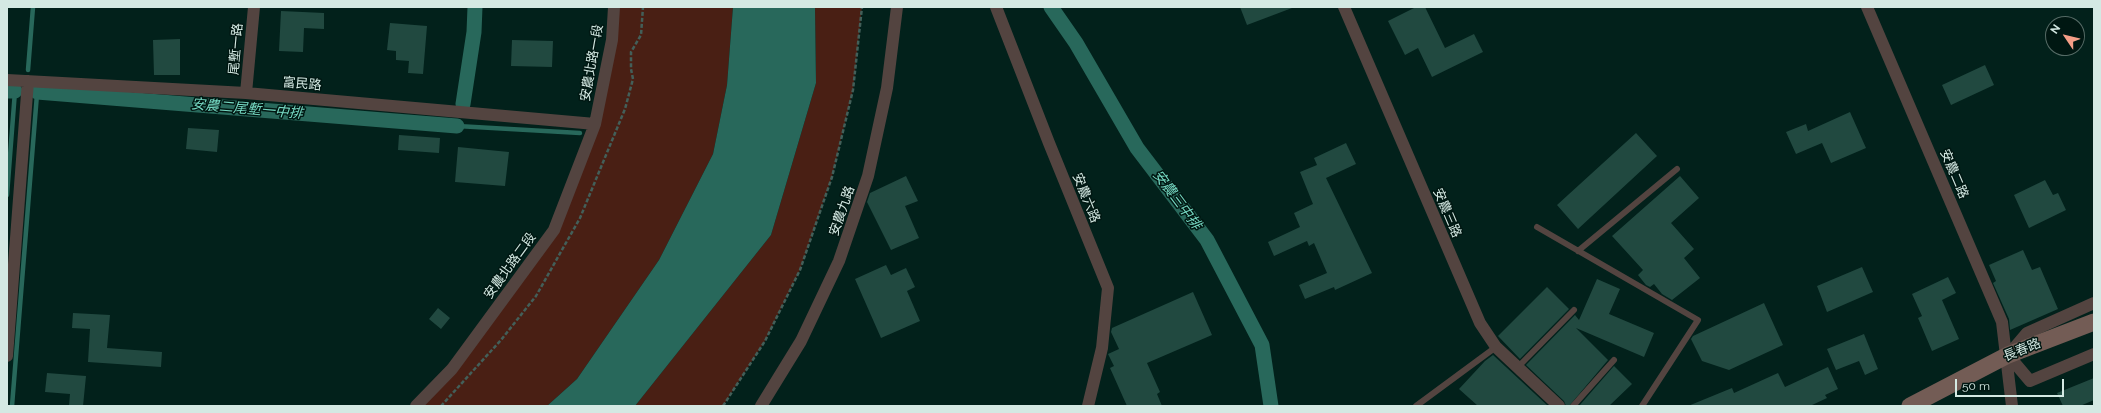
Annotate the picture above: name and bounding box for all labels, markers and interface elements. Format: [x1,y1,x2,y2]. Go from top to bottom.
north arrow [2045,16,2085,56]
street label: 尾塹一路 [226,22,246,76]
text: N [2048,22,2063,37]
street label: 安農北路一段 [578,23,606,103]
street label: 富民路 [282,75,322,93]
water label: 安農二尾塹一中排 [190,96,304,122]
street label: 安農二路 [1937,147,1971,201]
water label: 安農三中排 [1149,167,1205,233]
street label: 安農六路 [1069,171,1103,225]
street label: 安農九路 [826,184,858,238]
street label: 安農三路 [1430,186,1464,240]
street label: 安農北路二段 [481,230,539,302]
street label: 長春路 [2001,335,2043,365]
scale bar [1957,371,2066,397]
text: 50 m [1962,379,1990,393]

